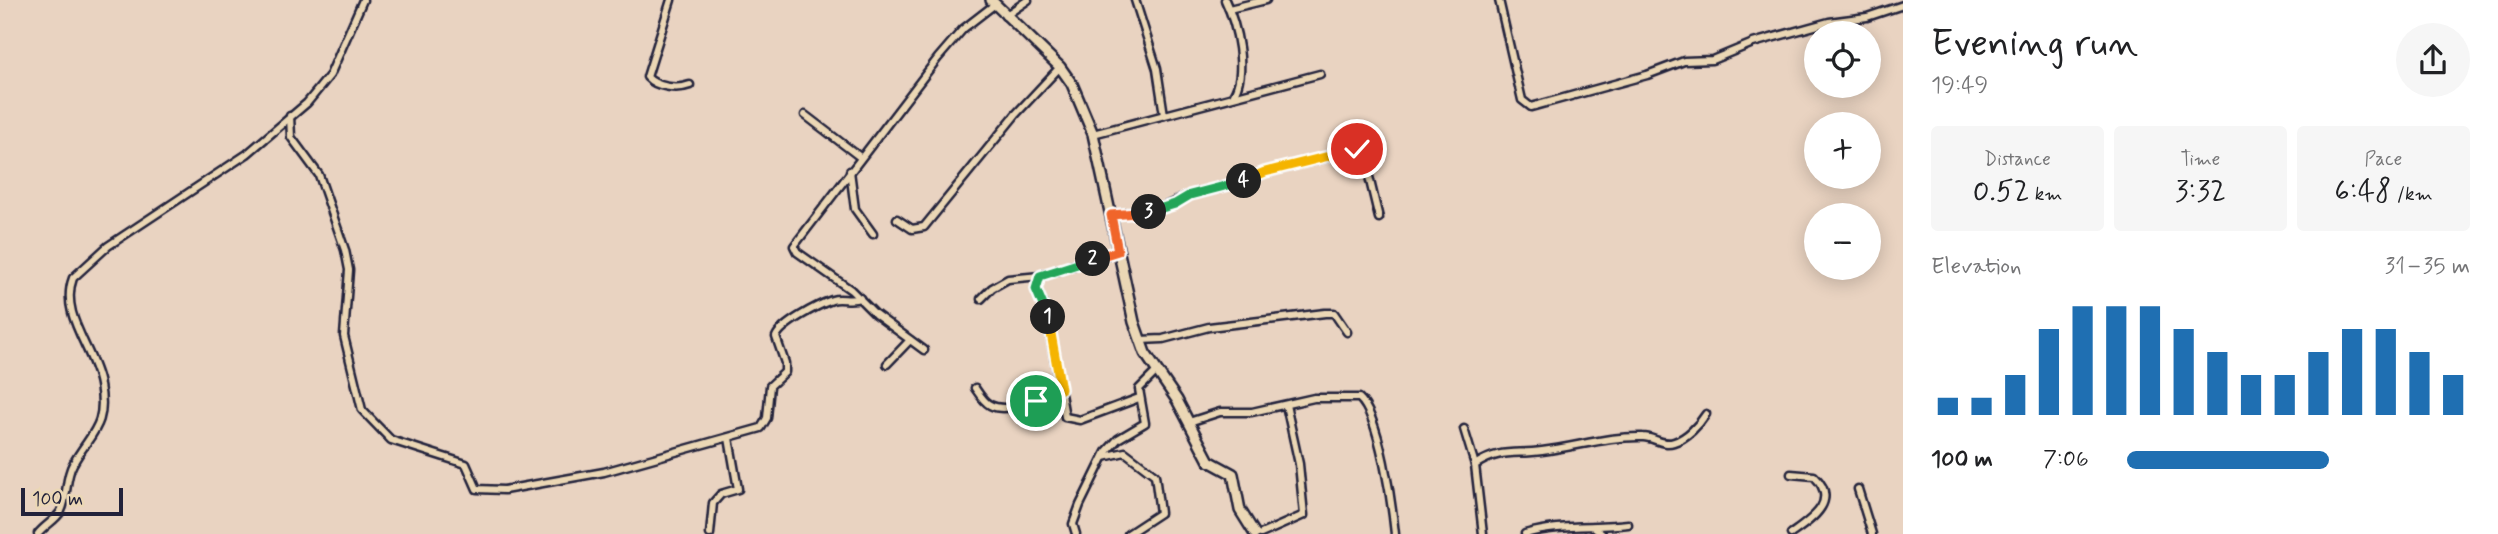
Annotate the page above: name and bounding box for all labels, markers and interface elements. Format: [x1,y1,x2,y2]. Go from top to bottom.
text: Evening run [1931,20,2138,69]
map controls [1804,21,1881,280]
button: locate [1804,21,1881,98]
button: share [2396,23,2470,97]
text: 19:49 [1931,71,1988,101]
button: + [1804,112,1881,189]
pin [1327,119,1387,179]
icon: check [1338,130,1376,168]
text: Distance [1984,147,2051,172]
text: Time [2181,147,2220,172]
text: Pace [2365,147,2402,172]
pin: 4 [1226,164,1262,198]
text: 4 [1238,168,1249,193]
text: 0.52 [1973,172,2030,211]
text: 3:32 [2175,172,2226,211]
text: 6:48 [2334,172,2392,211]
text: km [2030,182,2062,207]
text: /km [2392,182,2433,207]
pin: 3 [1132,194,1166,230]
text: 3 [1144,199,1153,224]
button: − [1804,203,1881,280]
pin: 2 [1076,242,1110,276]
text: 2 [1088,246,1097,271]
text: Elevation [1931,252,2022,282]
text: 31–35 m [2385,252,2470,282]
pin: 1 [1030,300,1066,334]
text: 1 [1043,304,1052,329]
pin [1006,371,1066,431]
icon: arrive [1017,382,1055,420]
text: 100 m [1931,445,1993,475]
text: 7:06 [2043,445,2089,475]
scale bar [21,485,122,517]
text: 100 m [32,487,83,512]

